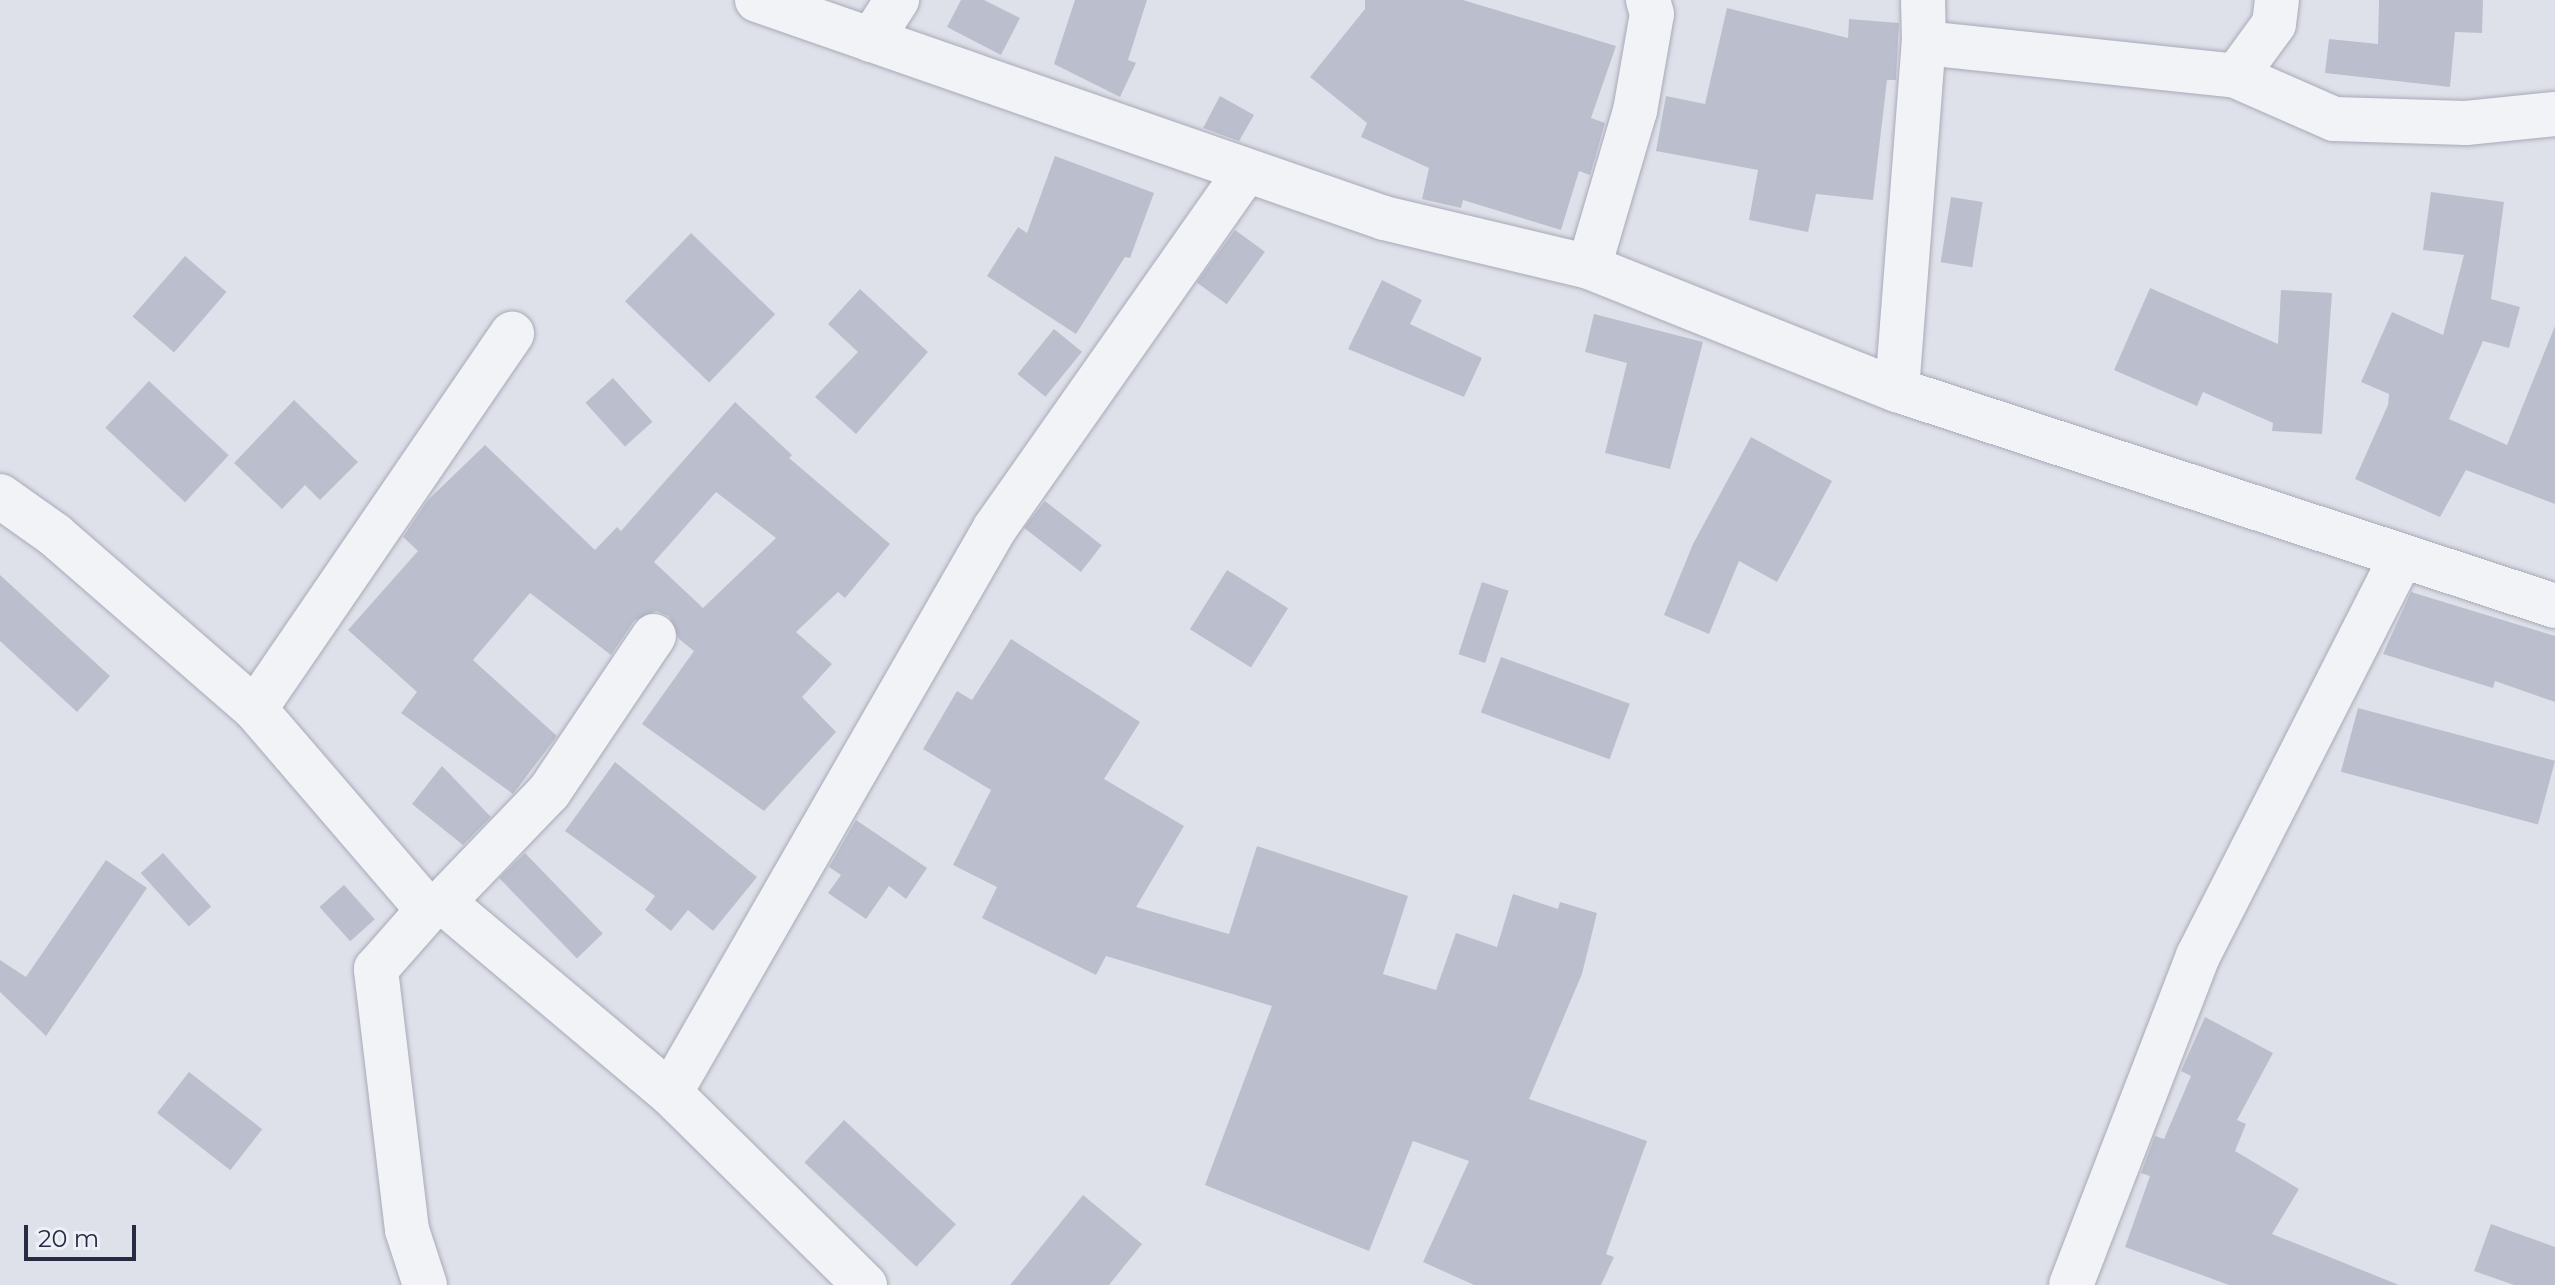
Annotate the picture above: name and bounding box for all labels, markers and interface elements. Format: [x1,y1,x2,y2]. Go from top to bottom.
scale bar [28,1209,140,1259]
text: 20 m [38,1224,99,1253]

